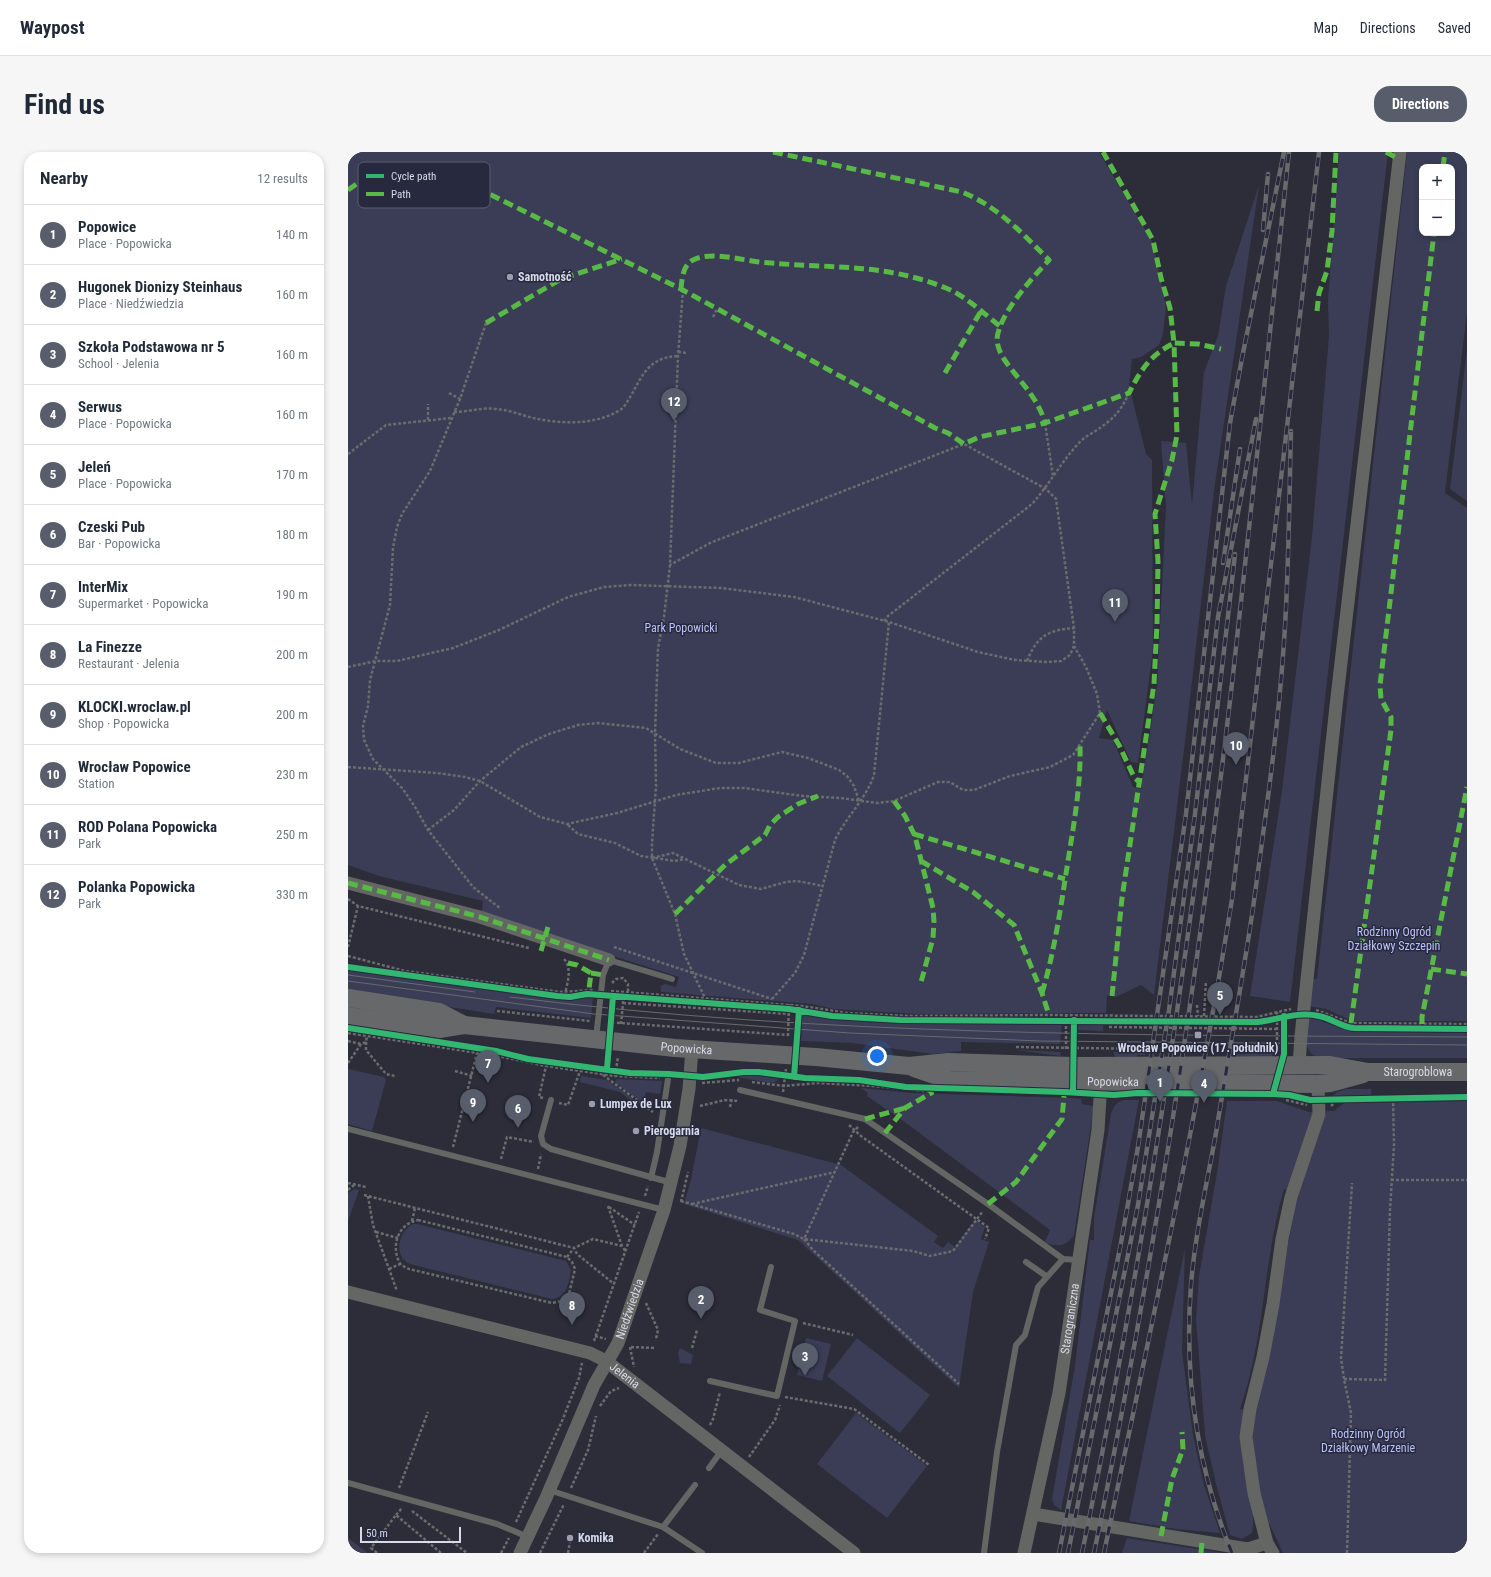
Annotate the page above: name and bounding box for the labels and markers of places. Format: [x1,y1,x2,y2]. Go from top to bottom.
place label: Samotność [518,270,572,284]
marker: Samotność [505,272,515,282]
pin: 12 [661,388,687,421]
pin: 11 [1102,589,1128,622]
pin: 10 [1223,732,1249,765]
pin: 5 [1207,982,1233,1015]
marker: Wrocław Popowice (17. południk) [1193,1030,1203,1040]
place label: Wrocław Popowice (17. południk) [1118,1041,1279,1055]
pin: 7 [475,1050,501,1083]
pin: 1 [1147,1069,1173,1102]
pin: 4 [1191,1070,1217,1103]
pin: 9 [460,1089,486,1122]
pin: 6 [505,1095,531,1128]
place label: Lumpex de Lux [600,1097,672,1111]
marker: Lumpex de Lux [587,1099,597,1109]
place label: Pierogarnia [644,1124,700,1138]
marker: Pierogarnia [631,1126,641,1136]
pin: 2 [688,1286,714,1319]
pin: 8 [559,1292,585,1325]
pin: 3 [792,1343,818,1376]
place label: Komika [578,1531,614,1545]
marker: Komika [565,1533,575,1543]

